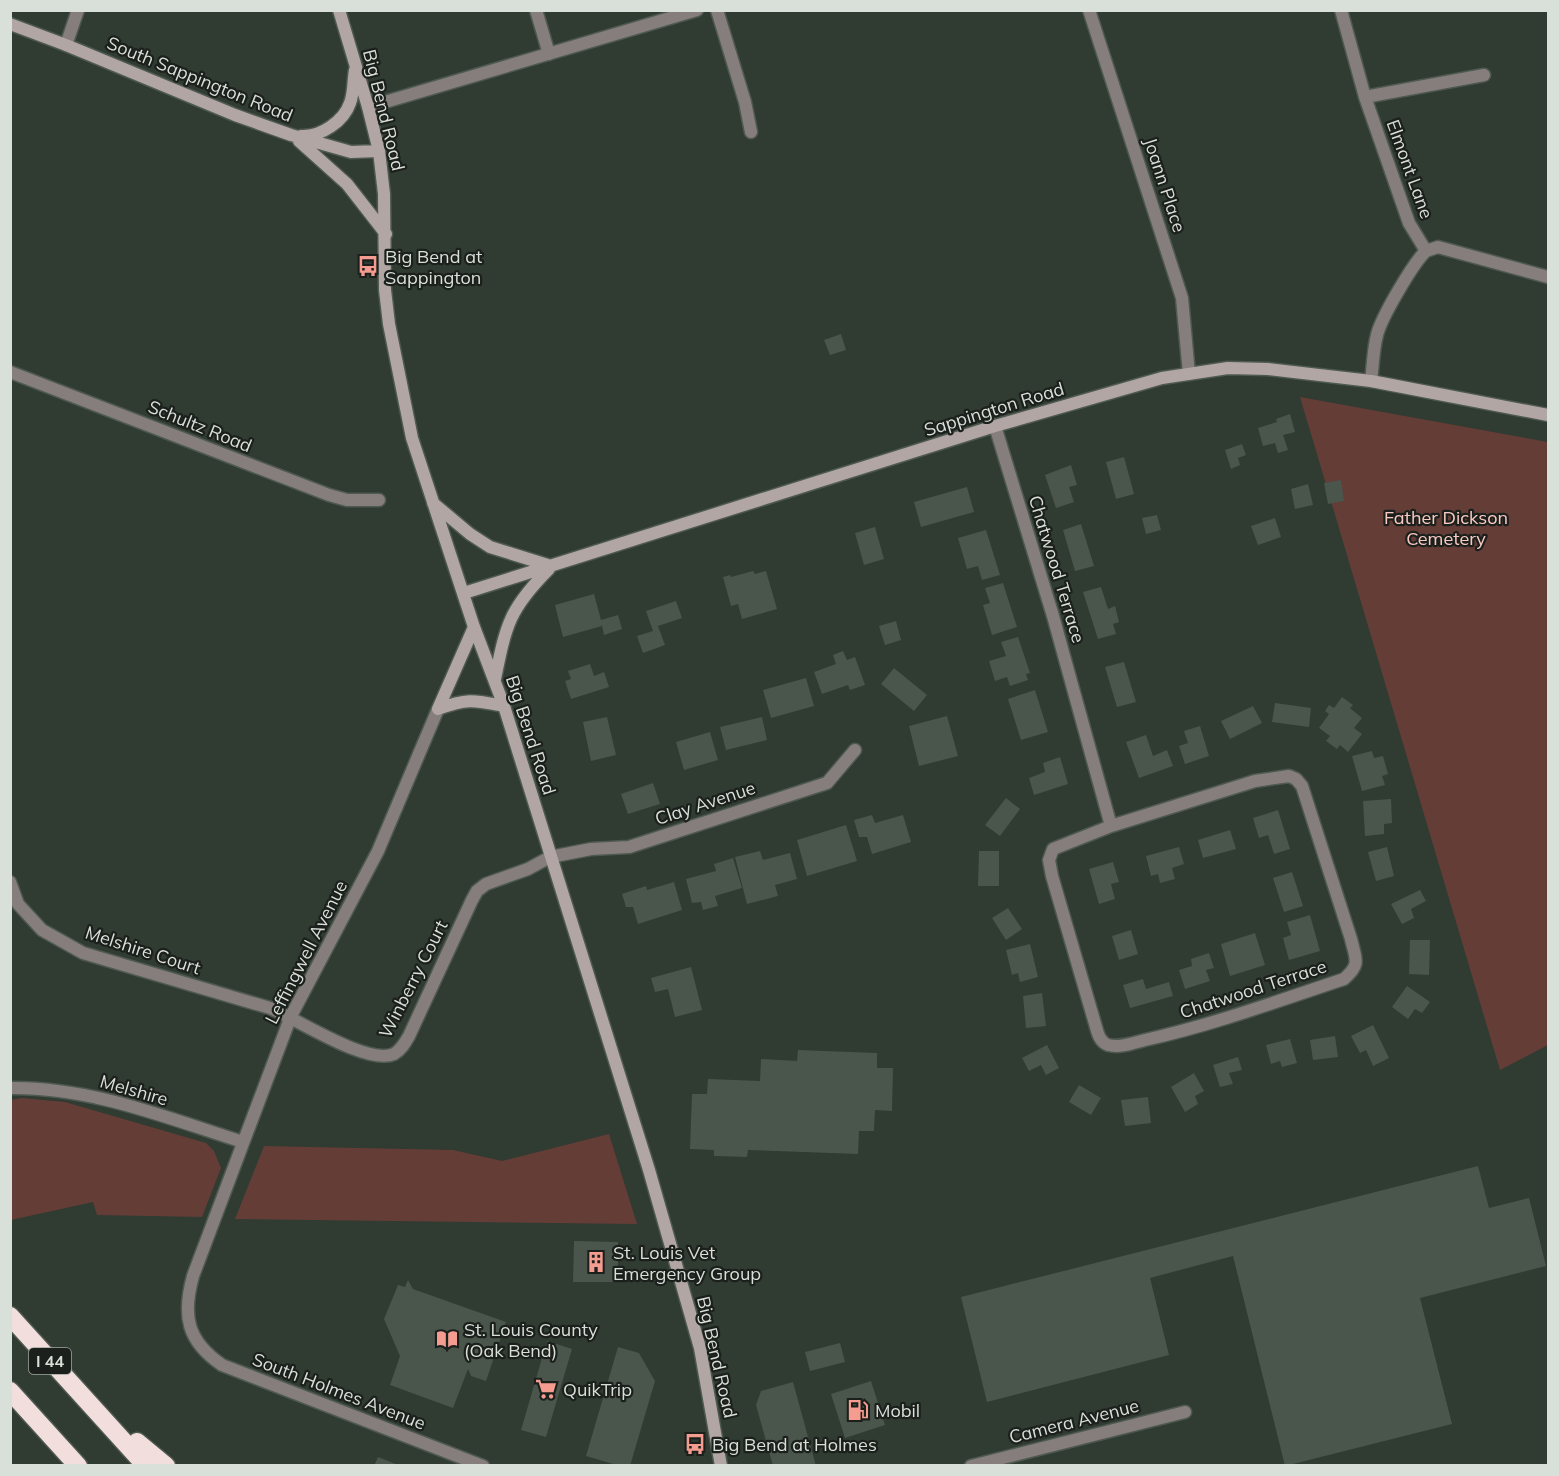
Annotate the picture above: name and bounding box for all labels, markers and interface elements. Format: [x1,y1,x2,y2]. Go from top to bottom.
street label: South Sappington Road [104,31,296,127]
street label: Big Bend Road [358,47,410,173]
street label: Elmont Lane [1382,116,1438,222]
street label: Joann Place [1139,135,1191,235]
place label: Big Bend at Sappington [385,245,482,289]
bus stop icon: Big Bend at Sappington [356,254,380,278]
street label: Sappington Road [921,377,1067,441]
street label: Schultz Road [145,395,255,457]
street label: Chatwood Terrace [1024,492,1090,646]
park label: Father Dickson Cemetery [1384,506,1508,550]
street label: Big Bend Road [501,672,561,798]
street label: Clay Avenue [652,776,758,830]
street label: Leffingwell Avenue [260,876,352,1028]
street label: Winberry Court [373,916,453,1042]
street label: Melshire Court [82,921,204,979]
street label: Chatwood Terrace [1177,954,1329,1024]
street label: Melshire [97,1069,171,1111]
place label: St. Louis Vet Emergency Group [613,1241,761,1285]
building icon: St. Louis Vet Emergency Group [584,1250,608,1274]
street label: Big Bend Road [692,1294,742,1420]
place label: St. Louis County (Oak Bend) [464,1318,598,1362]
library icon: St. Louis County (Oak Bend) [435,1327,459,1351]
street label: South Holmes Avenue [249,1347,429,1435]
road number: I 44 [29,1348,71,1374]
supermarket icon: QuikTrip [534,1377,558,1401]
place label: QuikTrip [563,1378,632,1401]
street label: Camera Avenue [1007,1394,1141,1448]
fuel station icon: Mobil [846,1398,870,1422]
place label: Mobil [875,1399,920,1422]
bus stop icon: Big Bend at Holmes [683,1432,707,1456]
place label: Big Bend at Holmes [712,1433,877,1456]

